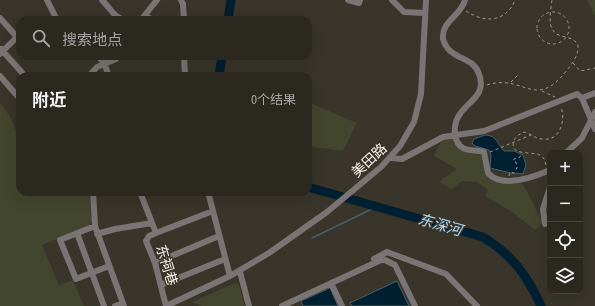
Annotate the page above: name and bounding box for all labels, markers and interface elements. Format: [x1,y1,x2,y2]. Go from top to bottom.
search box [16,16,312,60]
icon: search [30,27,52,49]
text: 搜索地点 [62,31,122,48]
text: 附近 [32,90,66,110]
text: 0个结果 [251,92,296,107]
street label: 美田路 [348,140,390,180]
map controls [547,150,583,294]
button: + [547,150,583,186]
button: − [547,186,583,222]
water label: 东深河 [416,210,467,240]
button: locate [547,222,583,258]
street label: 东祠巷 [153,243,181,287]
button: layers [547,258,583,294]

